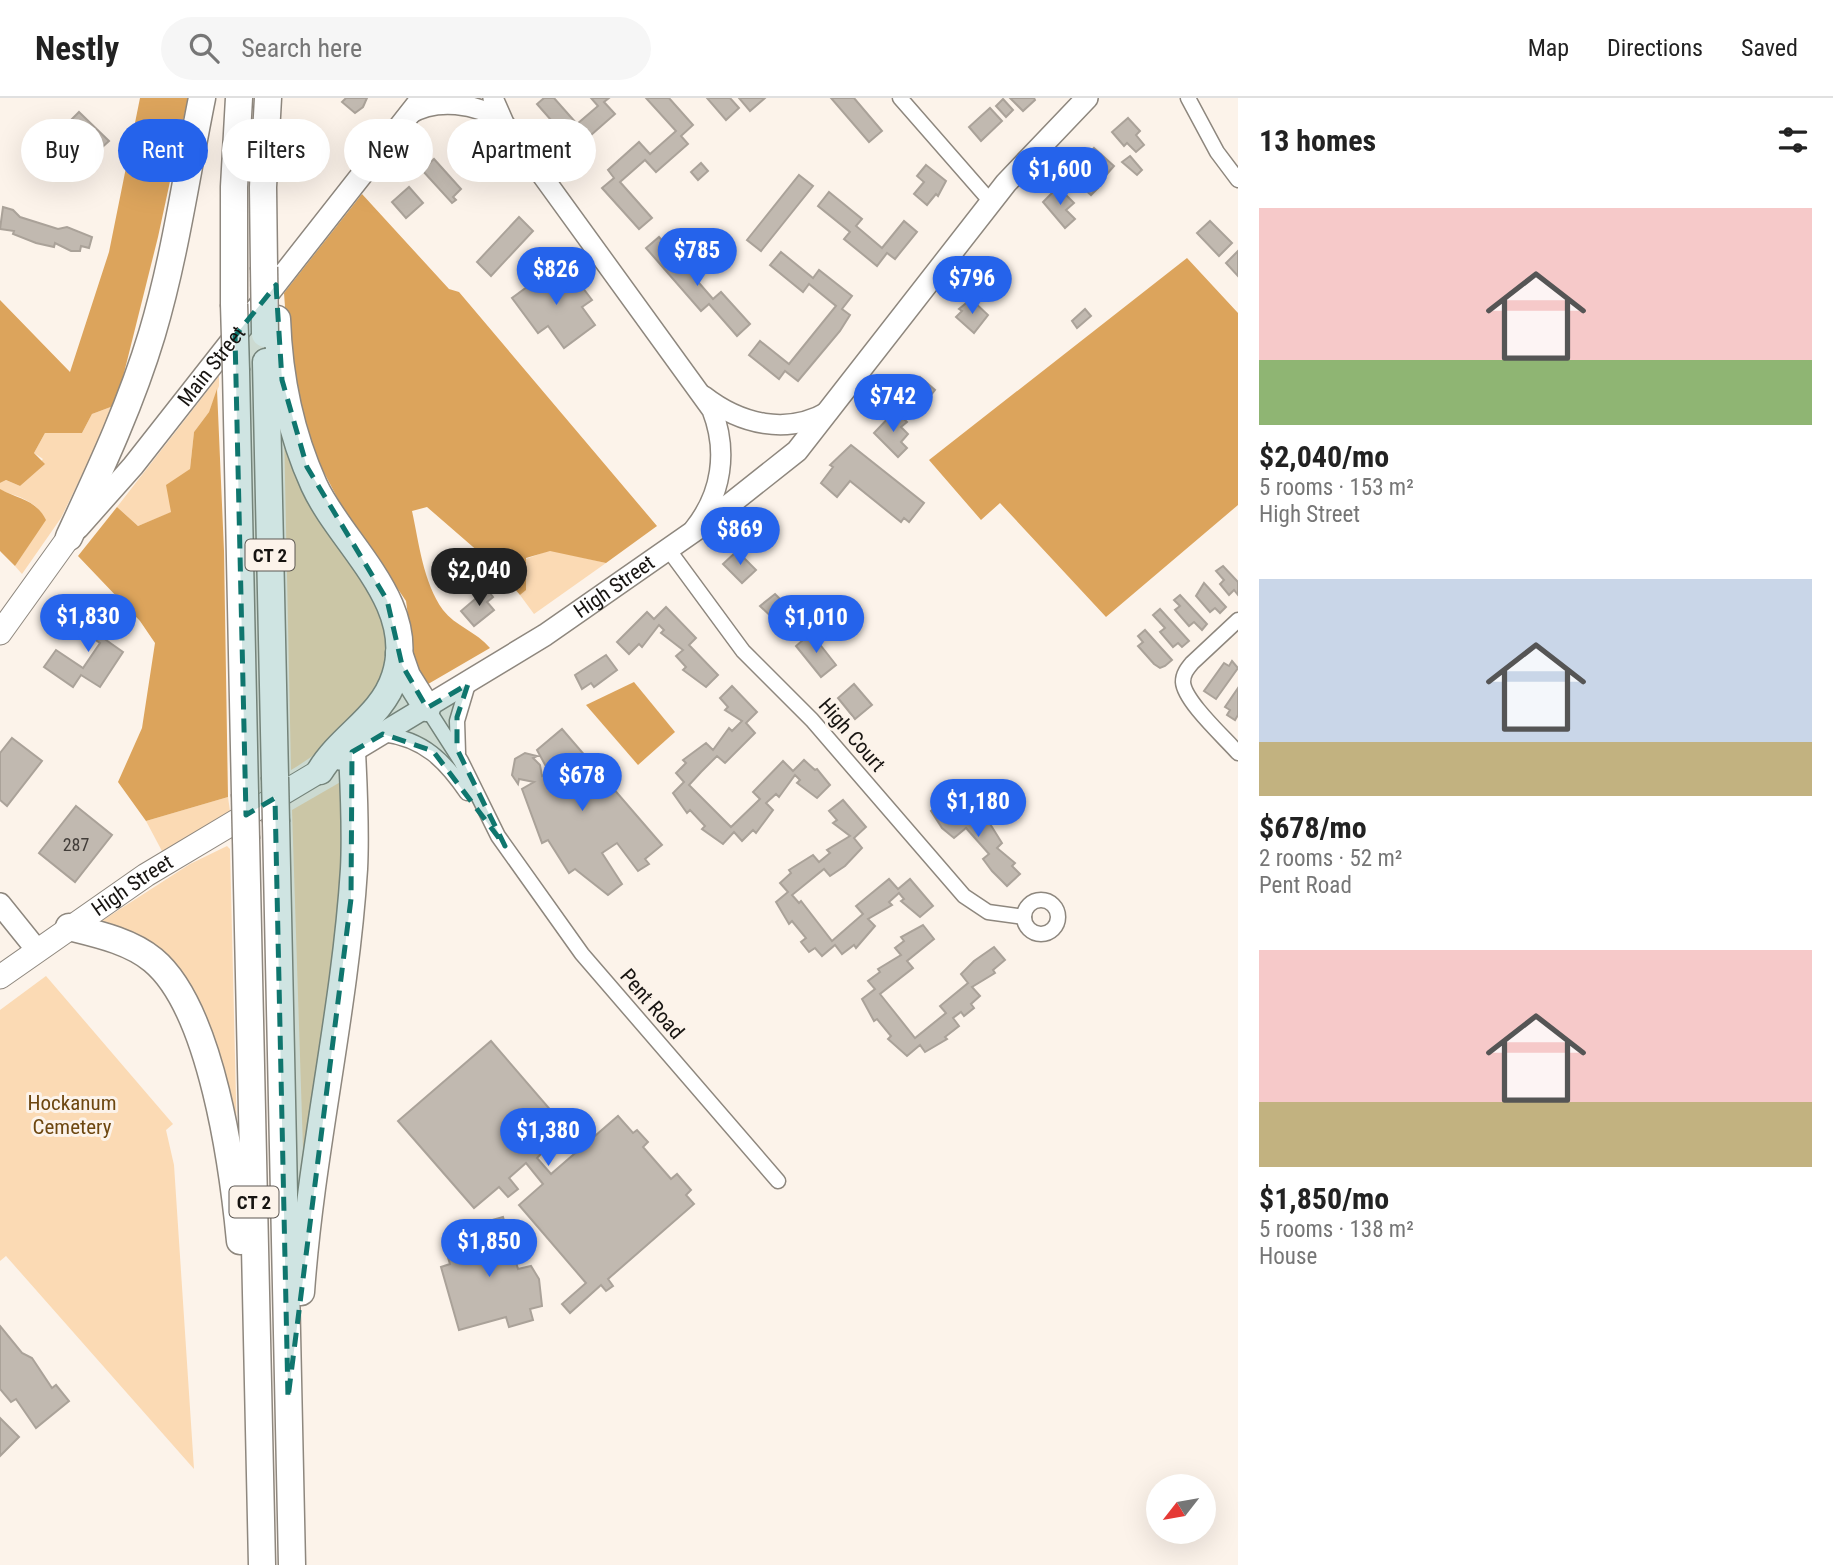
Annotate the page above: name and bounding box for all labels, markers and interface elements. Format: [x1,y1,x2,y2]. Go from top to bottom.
search box [161,17,651,80]
text: Nestly [35,29,119,68]
icon: search [185,29,223,67]
text: Search here [241,33,362,63]
text: Map [1528,34,1569,62]
text: Directions [1607,34,1703,62]
text: Saved [1741,34,1798,62]
chip: Buy [21,119,104,182]
chip: Rent [118,119,208,182]
chip: Filters [222,119,330,182]
chip: New [344,119,433,182]
chip: Apartment [447,119,596,182]
icon: filters [1774,121,1812,159]
text: 13 homes [1259,123,1376,158]
pin: $1,600 [1003,148,1117,207]
text: $1,600 [1028,156,1092,183]
pin: $785 [656,228,738,288]
text: $785 [674,237,720,264]
pin: $826 [515,248,597,307]
icon: home [1473,253,1599,379]
text: $826 [533,256,579,283]
pin: $796 [931,256,1013,316]
text: $796 [949,265,995,292]
street label: Main Street [173,321,250,411]
pin: $742 [852,374,934,434]
text: $742 [870,383,916,410]
text: $2,040/mo [1259,439,1389,474]
text: 5 rooms · 153 m² [1259,474,1414,501]
text: High Street [1259,501,1360,528]
pin: $869 [699,508,781,567]
text: $869 [717,516,763,543]
road number: CT 2 [246,540,294,570]
pin: $2,040 [422,548,536,608]
street label: High Street [569,550,659,623]
text: $2,040 [447,557,511,584]
pin: $1,830 [31,594,145,654]
pin: $1,010 [759,596,873,655]
text: $1,830 [56,603,120,630]
text: $1,010 [784,604,848,631]
icon: home [1473,624,1599,750]
street label: High Court [814,694,890,776]
pin: $678 [541,754,623,813]
text: $678 [559,762,605,789]
pin: $1,180 [921,780,1035,839]
text: $1,180 [946,788,1010,815]
text: $678/mo [1259,810,1367,845]
house number: 287 [63,834,89,855]
text: 2 rooms · 52 m² [1259,845,1402,872]
street label: High Street [87,850,177,921]
text: Pent Road [1259,872,1352,899]
street label: Pent Road [615,964,689,1044]
icon: home [1473,995,1599,1121]
park label: Hockanum Cemetery [28,1091,116,1139]
pin: $1,380 [491,1108,605,1168]
text: $1,380 [516,1117,580,1144]
text: $1,850/mo [1259,1181,1389,1216]
road number: CT 2 [230,1186,278,1218]
text: 5 rooms · 138 m² [1259,1216,1414,1243]
pin: $1,850 [432,1220,546,1279]
text: $1,850 [457,1228,521,1255]
text: House [1259,1243,1317,1270]
north arrow [1146,1474,1216,1544]
map controls [1146,1474,1216,1544]

